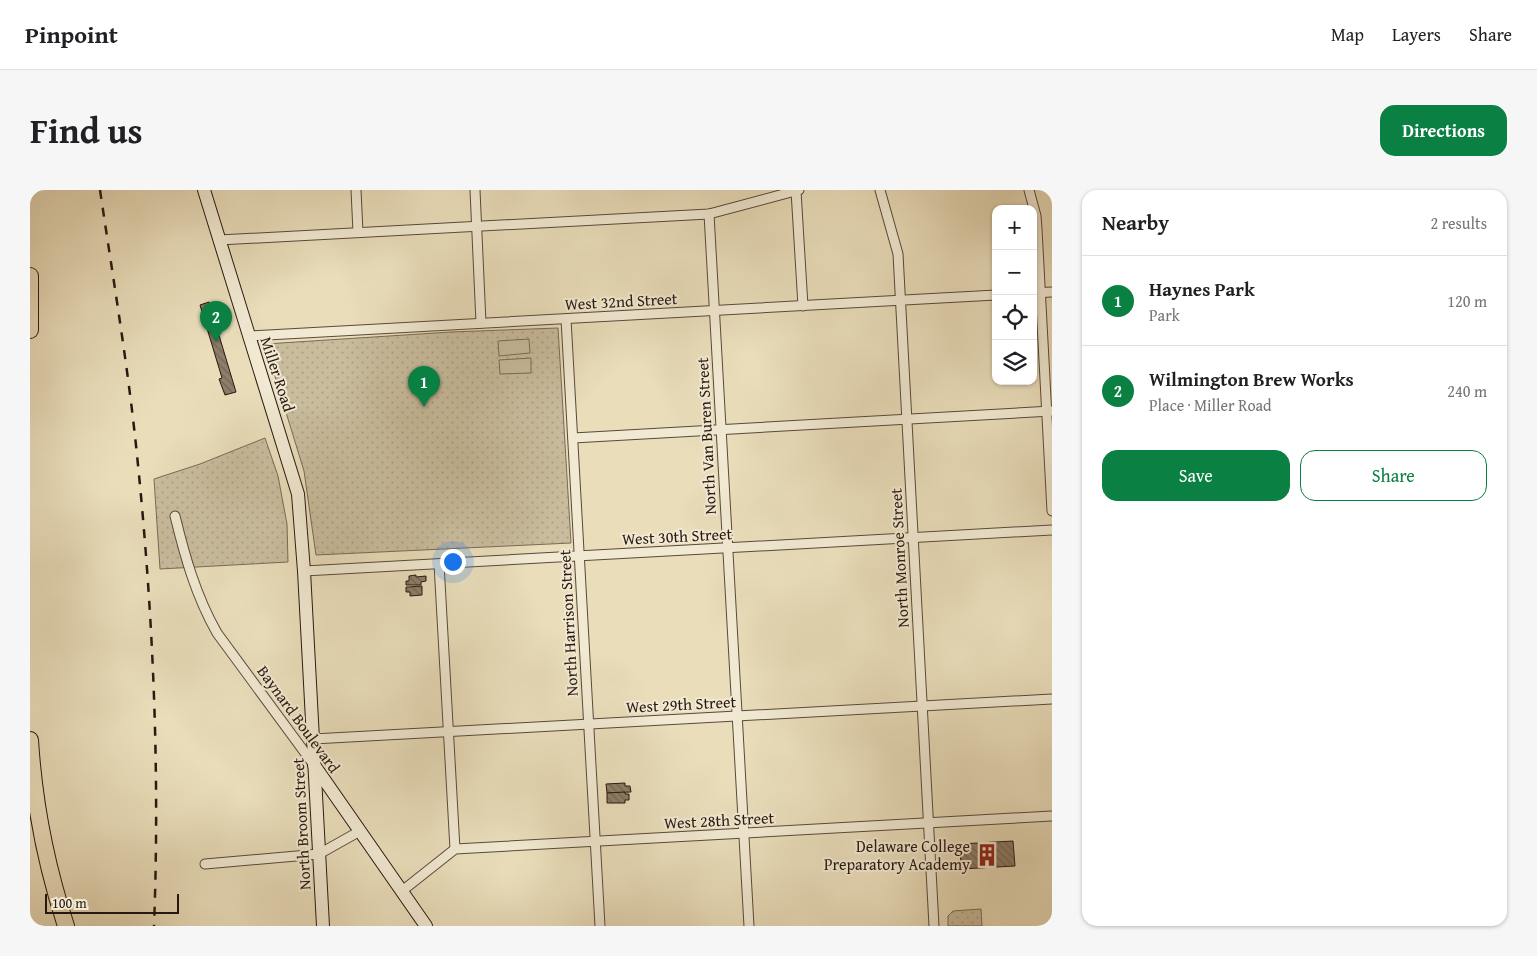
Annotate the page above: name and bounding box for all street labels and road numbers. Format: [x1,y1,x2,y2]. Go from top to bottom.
street label: West 32nd Street [564,286,678,316]
street label: Miller Road [255,333,302,415]
street label: North Van Buren Street [690,356,722,515]
street label: North Monroe Street [883,487,915,628]
street label: West 30th Street [621,521,733,551]
street label: North Harrison Street [552,549,584,697]
street label: Baynard Boulevard [252,660,347,778]
street label: West 29th Street [625,689,737,719]
street label: North Broom Street [286,757,316,891]
street label: West 28th Street [663,805,775,835]

